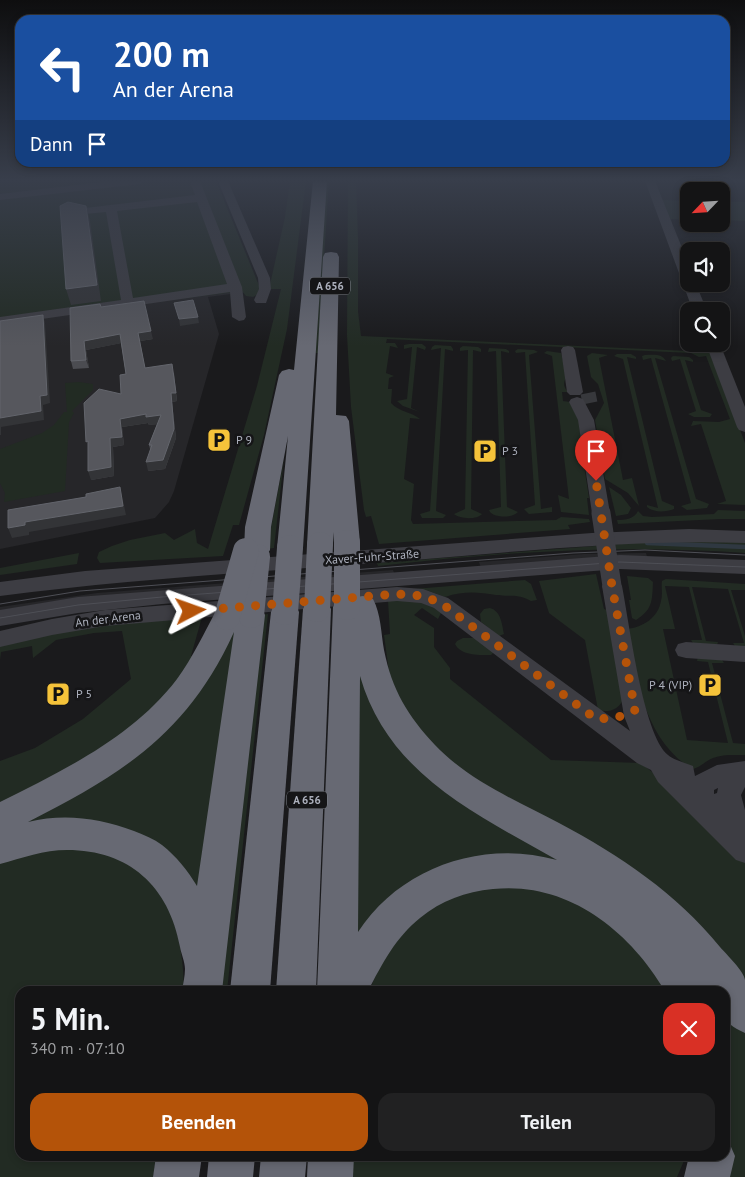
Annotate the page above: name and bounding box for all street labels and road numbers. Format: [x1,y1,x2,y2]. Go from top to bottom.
road number: A 656 [310,278,350,294]
street label: Xaver-Fuhr-Straße [324,546,420,567]
street label: An der Arena [74,607,142,630]
road number: A 656 [287,792,327,808]

